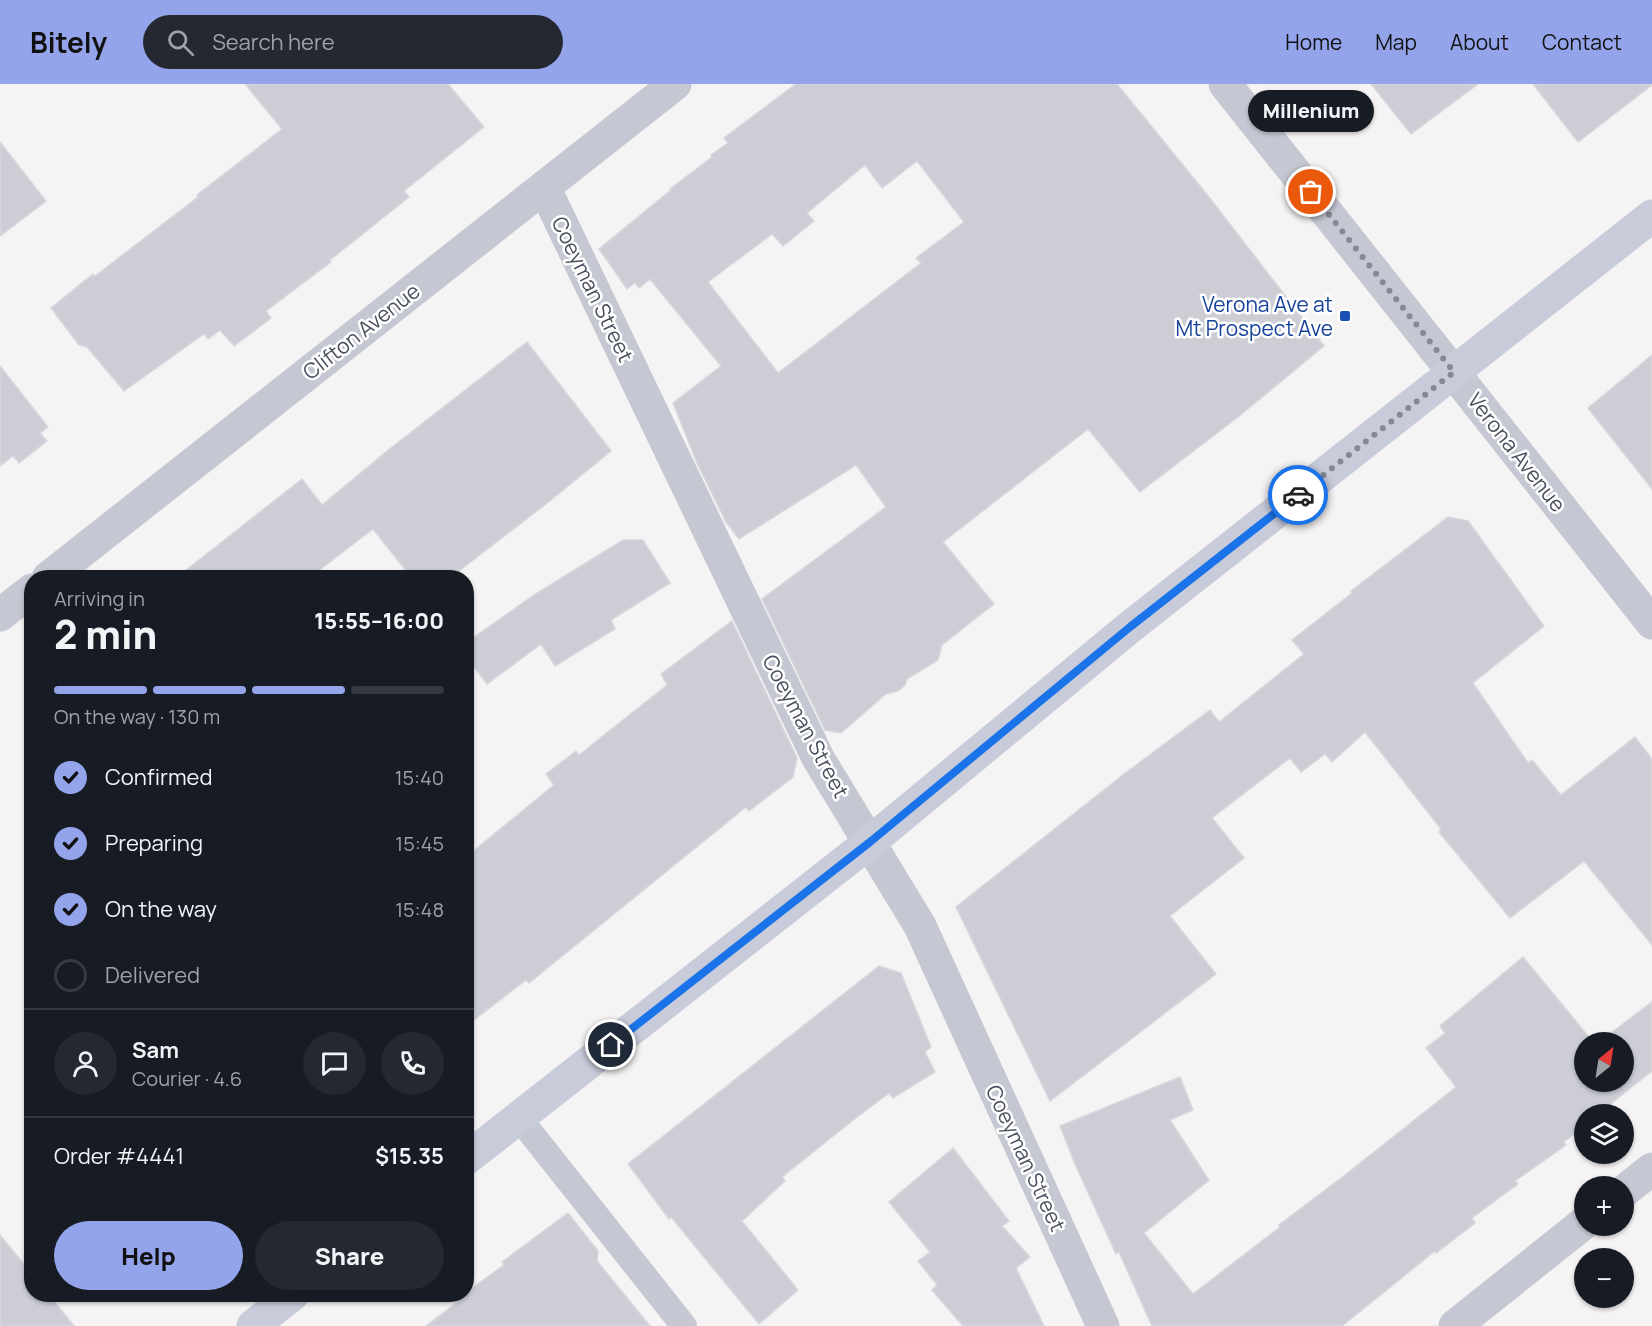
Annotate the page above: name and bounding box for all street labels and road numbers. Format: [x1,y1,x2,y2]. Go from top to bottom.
street label: Coeyman Street [546,212,640,366]
street label: Clifton Avenue [297,276,425,386]
street label: Verona Avenue [1462,387,1572,517]
street label: Coeyman Street [756,649,856,803]
street label: Coeyman Street [980,1080,1072,1236]

